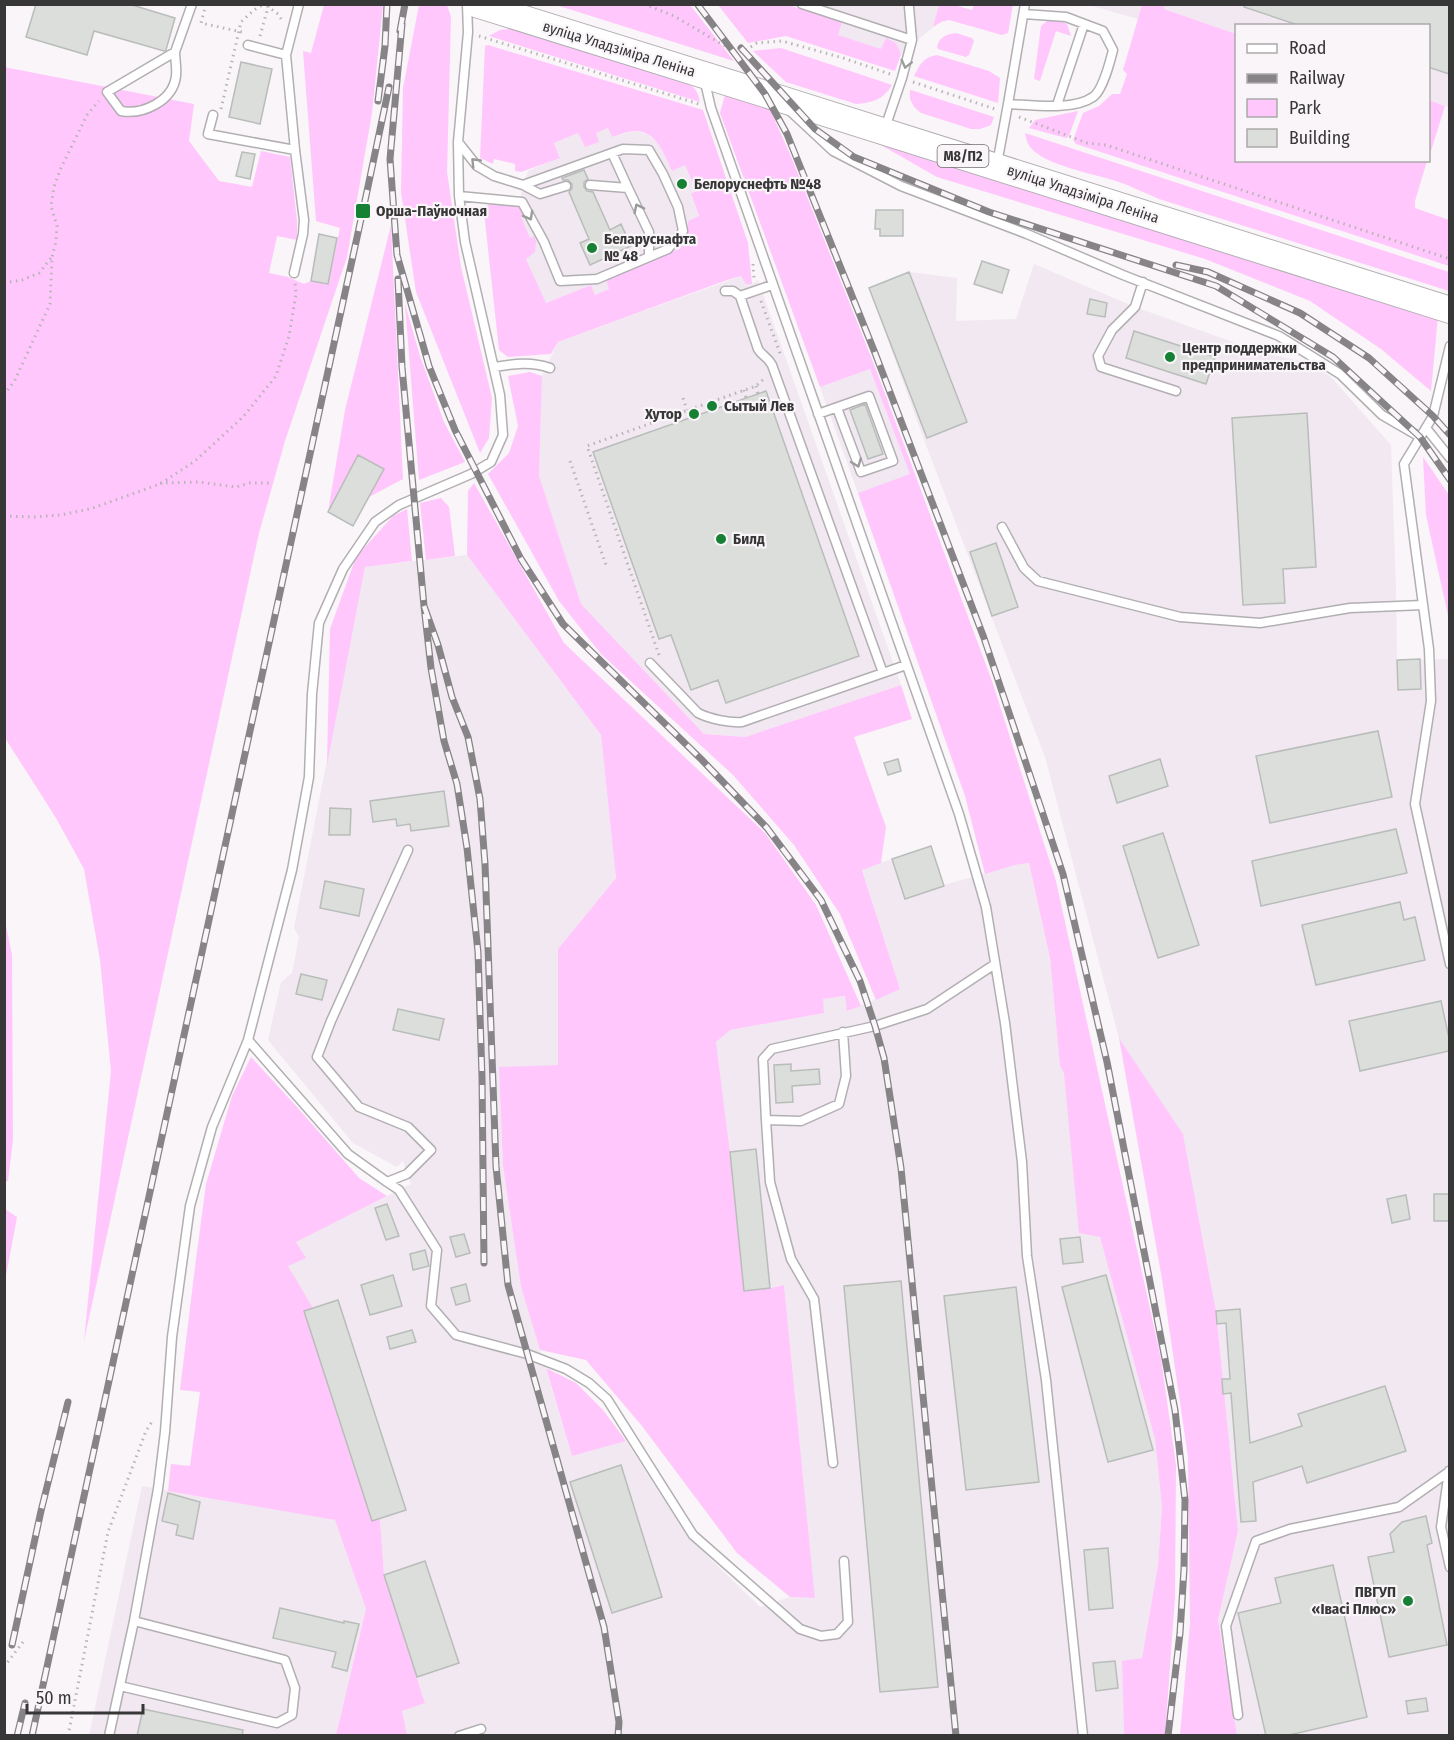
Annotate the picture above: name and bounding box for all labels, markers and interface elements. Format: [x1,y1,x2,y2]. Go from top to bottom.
street label: вуліца Уладзіміра Леніна [540,17,698,81]
legend [1235,24,1430,162]
text: Road [1289,37,1326,59]
one-way arrow [900,59,913,69]
text: Railway [1289,67,1345,89]
text: Park [1289,97,1322,119]
text: Building [1289,127,1350,149]
road number: М8/П2 [938,145,988,167]
one-way arrow [471,158,482,168]
street label: вуліца Уладзіміра Леніна [1005,161,1161,227]
place label: Белоруснефть №48 [694,175,821,193]
marker: Белоруснефть №48 [675,177,689,191]
marker: Орша-Паўночная [354,202,372,220]
place label: Орша-Паўночная [376,202,487,220]
one-way arrow [634,204,645,215]
one-way arrow [522,210,534,221]
place label: Беларуснафта № 48 [604,230,697,265]
marker: Беларуснафта № 48 [585,241,599,255]
place label: Центр поддержки предпринимательства [1182,339,1326,374]
marker: Центр поддержки предпринимательства [1163,350,1177,364]
place label: Сытый Лев [724,397,795,415]
marker: Сытый Лев [705,399,719,413]
place label: Хутор [644,405,682,423]
marker: Хутор [687,407,701,421]
one-way arrow [850,457,863,467]
place label: Билд [733,530,765,548]
marker: Билд [714,532,728,546]
place label: ПВГУП «Івасі Плюс» [1312,1583,1396,1618]
marker: ПВГУП «Івасі Плюс» [1401,1594,1415,1608]
scale bar [27,1677,142,1715]
text: 50 m [36,1687,72,1709]

